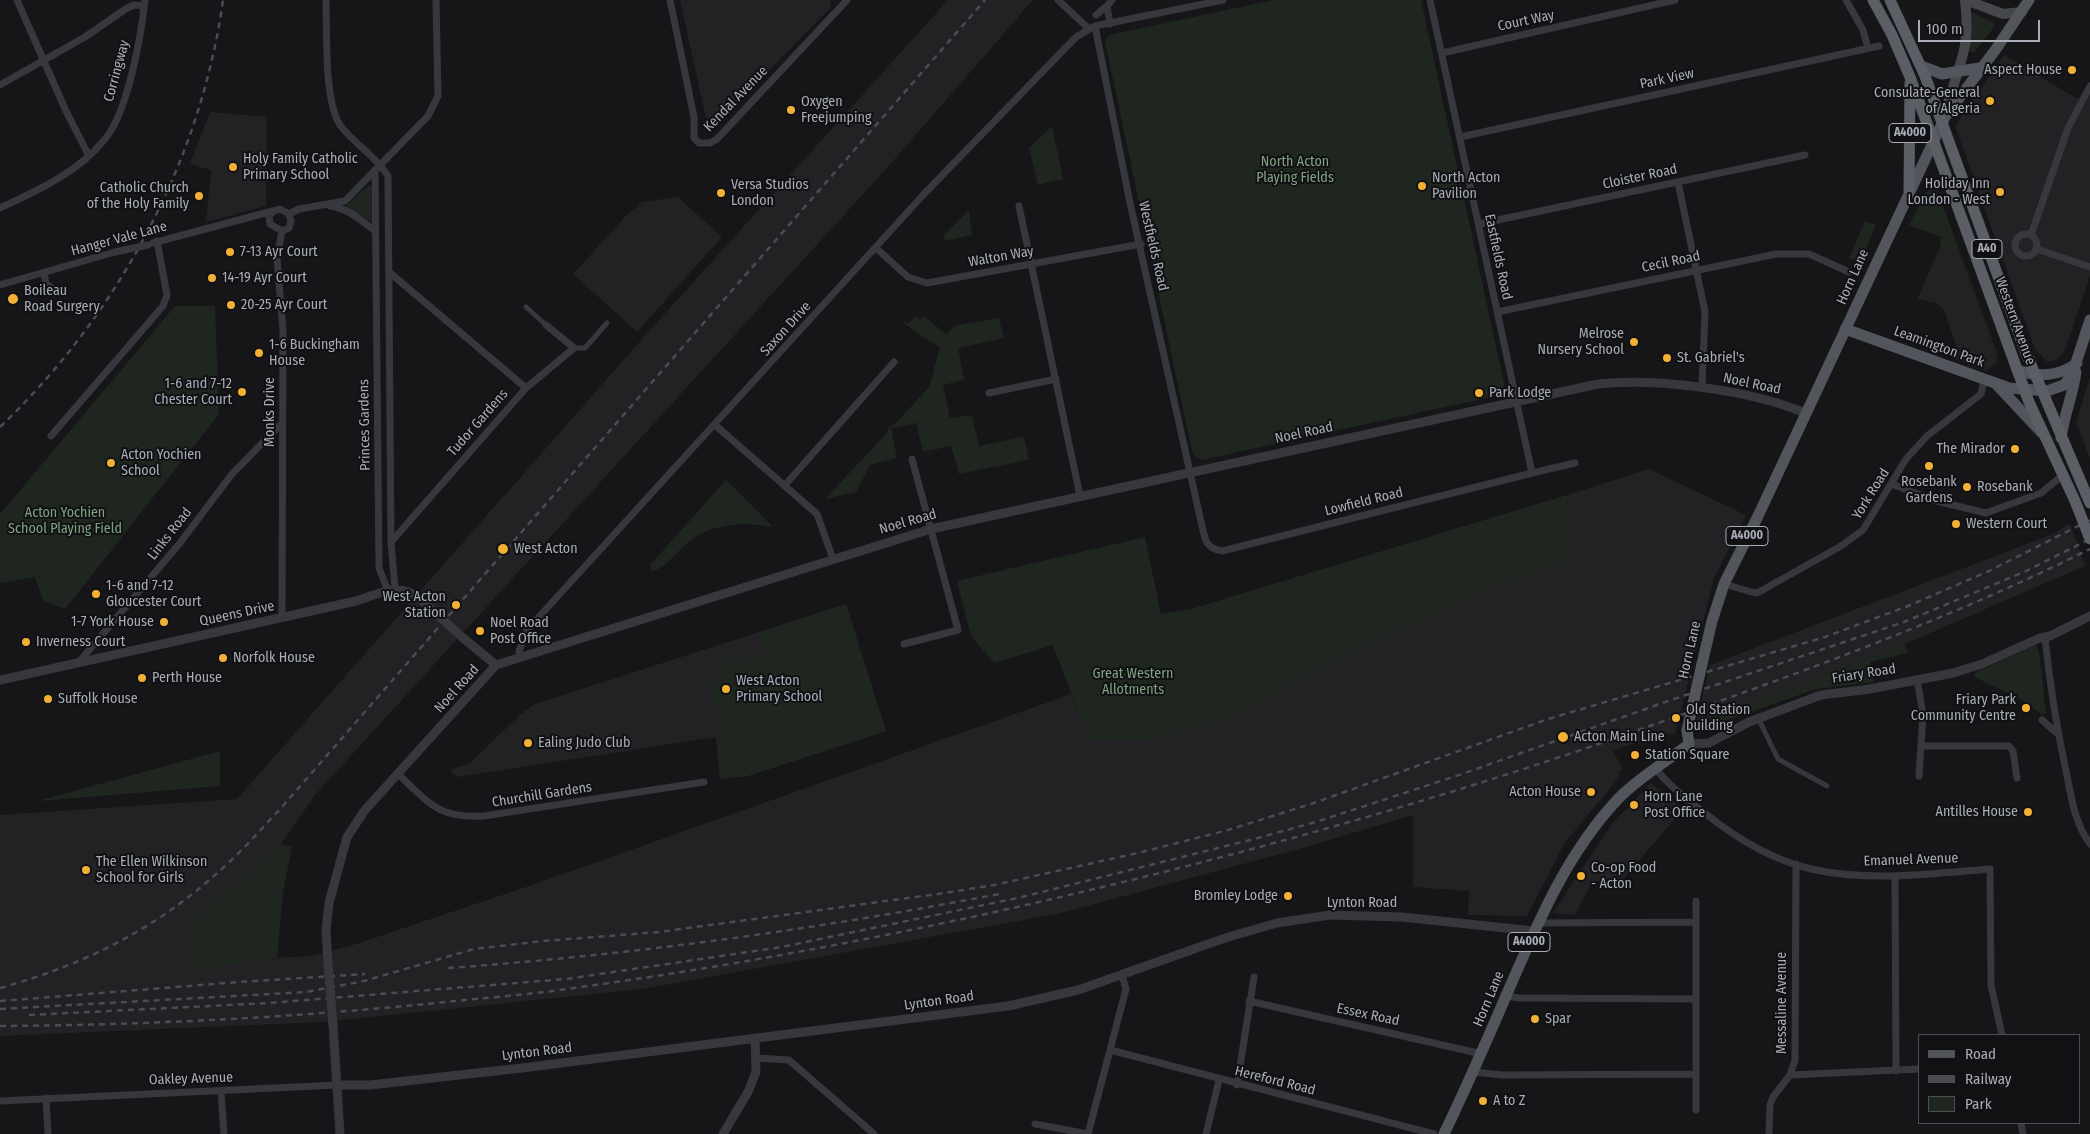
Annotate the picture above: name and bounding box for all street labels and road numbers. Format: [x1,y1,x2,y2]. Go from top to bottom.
street label: Court Way [1496,7,1556,35]
street label: Corringway [101,38,133,104]
street label: Kendal Avenue [701,63,771,135]
street label: Park View [1638,65,1696,93]
road number: A4000 [1889,124,1931,142]
street label: Cloister Road [1601,161,1679,193]
street label: Westfields Road [1135,200,1171,292]
street label: Eastfields Road [1481,213,1515,301]
street label: Hanger Vale Lane [69,218,169,260]
road number: A40 [1972,240,2002,258]
street label: Walton Way [967,243,1035,271]
street label: Horn Lane [1833,247,1873,307]
street label: Cecil Road [1640,248,1702,276]
street label: Western Avenue [1991,275,2039,367]
street label: Saxon Drive [757,298,815,360]
street label: Leamington Park [1891,323,1987,371]
street label: Noel Road [1722,370,1782,398]
street label: Monks Drive [262,377,278,447]
street label: Princes Gardens [356,379,374,471]
street label: Tudor Gardens [444,386,512,460]
street label: Noel Road [1274,419,1334,447]
street label: York Road [1849,465,1893,523]
street label: Lowfield Road [1323,484,1405,520]
street label: Links Road [144,504,196,564]
street label: Noel Road [877,506,939,538]
road number: A4000 [1726,526,1768,546]
street label: Queens Drive [198,598,276,630]
street label: Horn Lane [1675,620,1705,680]
street label: Friary Road [1831,661,1897,687]
street label: Noel Road [431,662,483,716]
street label: Churchill Gardens [491,779,593,811]
street label: Emanuel Avenue [1863,850,1959,870]
street label: Lynton Road [1327,895,1397,911]
road number: A4000 [1508,932,1550,952]
street label: Messaline Avenue [1774,952,1790,1054]
street label: Horn Lane [1470,969,1508,1029]
street label: Lynton Road [903,988,975,1014]
street label: Essex Road [1335,1000,1401,1030]
street label: Lynton Road [501,1039,573,1065]
street label: Hereford Road [1233,1063,1317,1099]
street label: Oakley Avenue [149,1069,233,1089]

